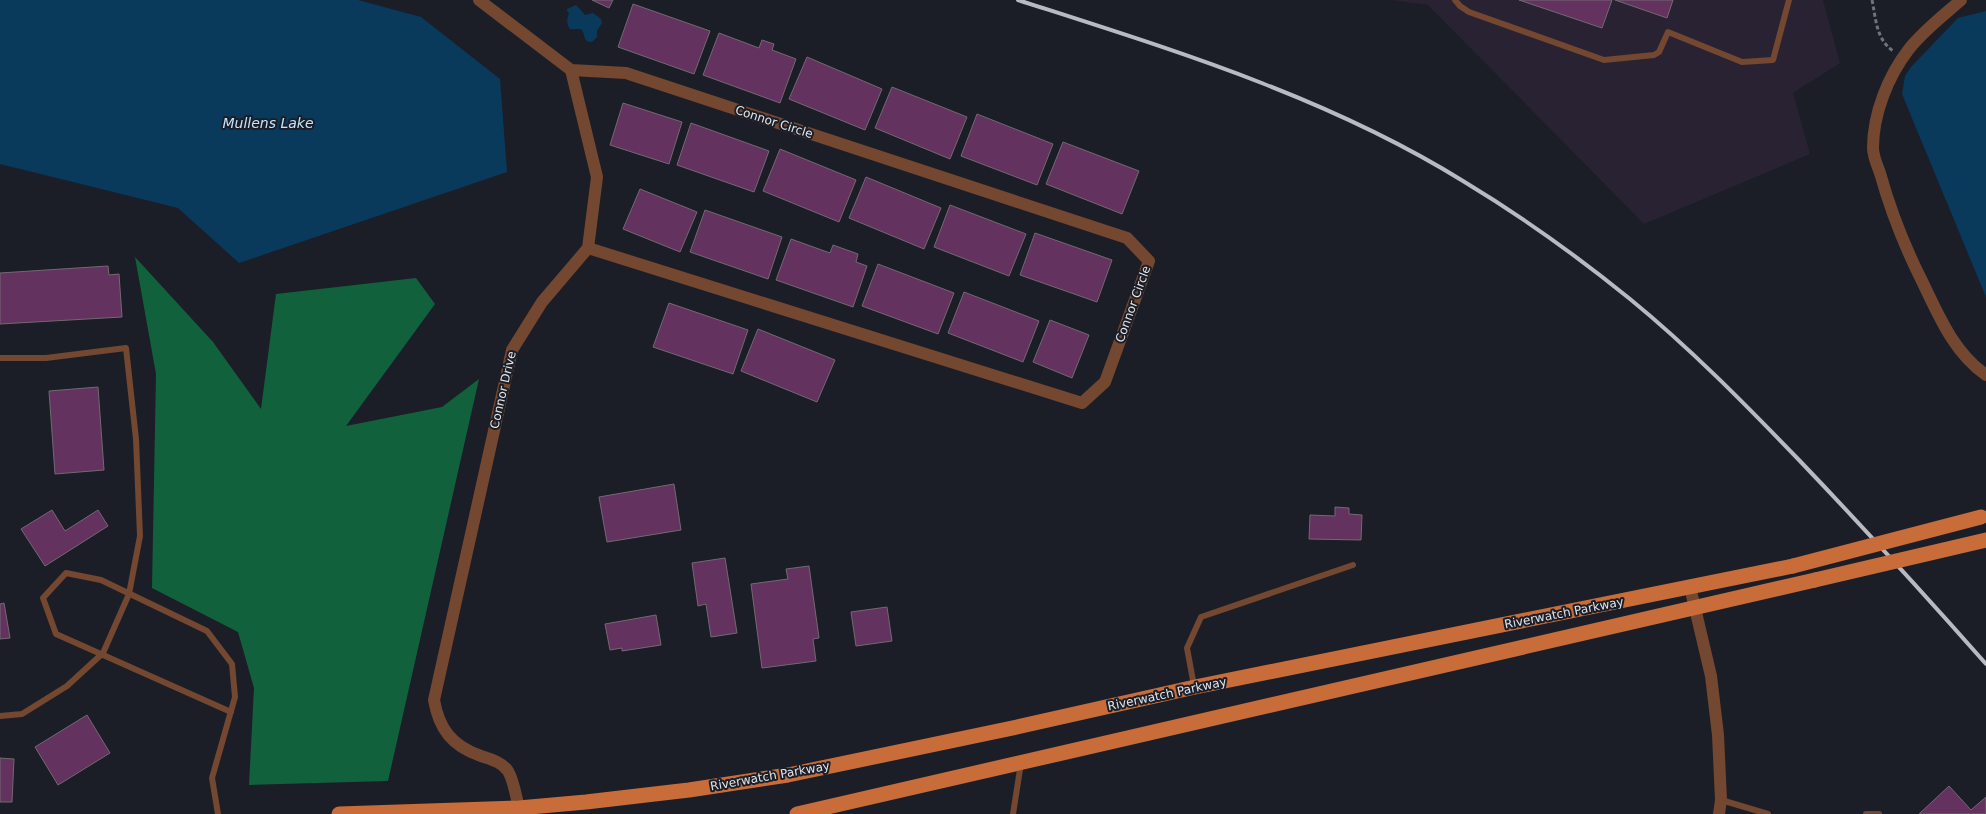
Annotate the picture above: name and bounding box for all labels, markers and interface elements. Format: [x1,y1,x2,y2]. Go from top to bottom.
street label: Connor Circle [733,103,815,141]
water label: Mullens Lake [222,115,314,131]
street label: Connor Circle [1113,264,1153,344]
street label: Connor Drive [487,350,519,430]
street label: Riverwatch Parkway [1503,595,1625,631]
street label: Riverwatch Parkway [1106,675,1228,713]
street label: Riverwatch Parkway [709,759,831,793]

